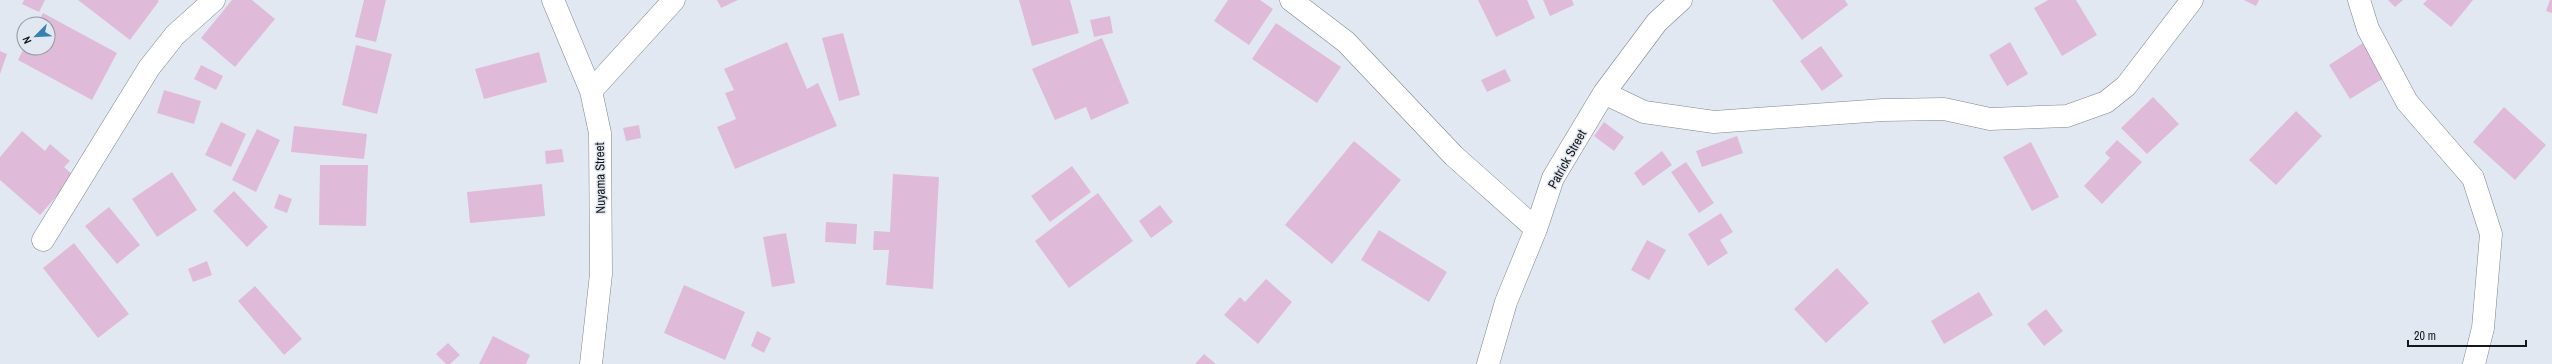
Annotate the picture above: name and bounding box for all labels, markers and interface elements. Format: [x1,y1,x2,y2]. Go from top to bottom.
north arrow [16,16,56,56]
text: N [19,34,35,46]
street label: Patrick Street [1544,127,1590,191]
street label: Nuyama Street [591,142,609,214]
scale bar [2408,322,2526,348]
text: 20 m [2414,328,2436,344]

